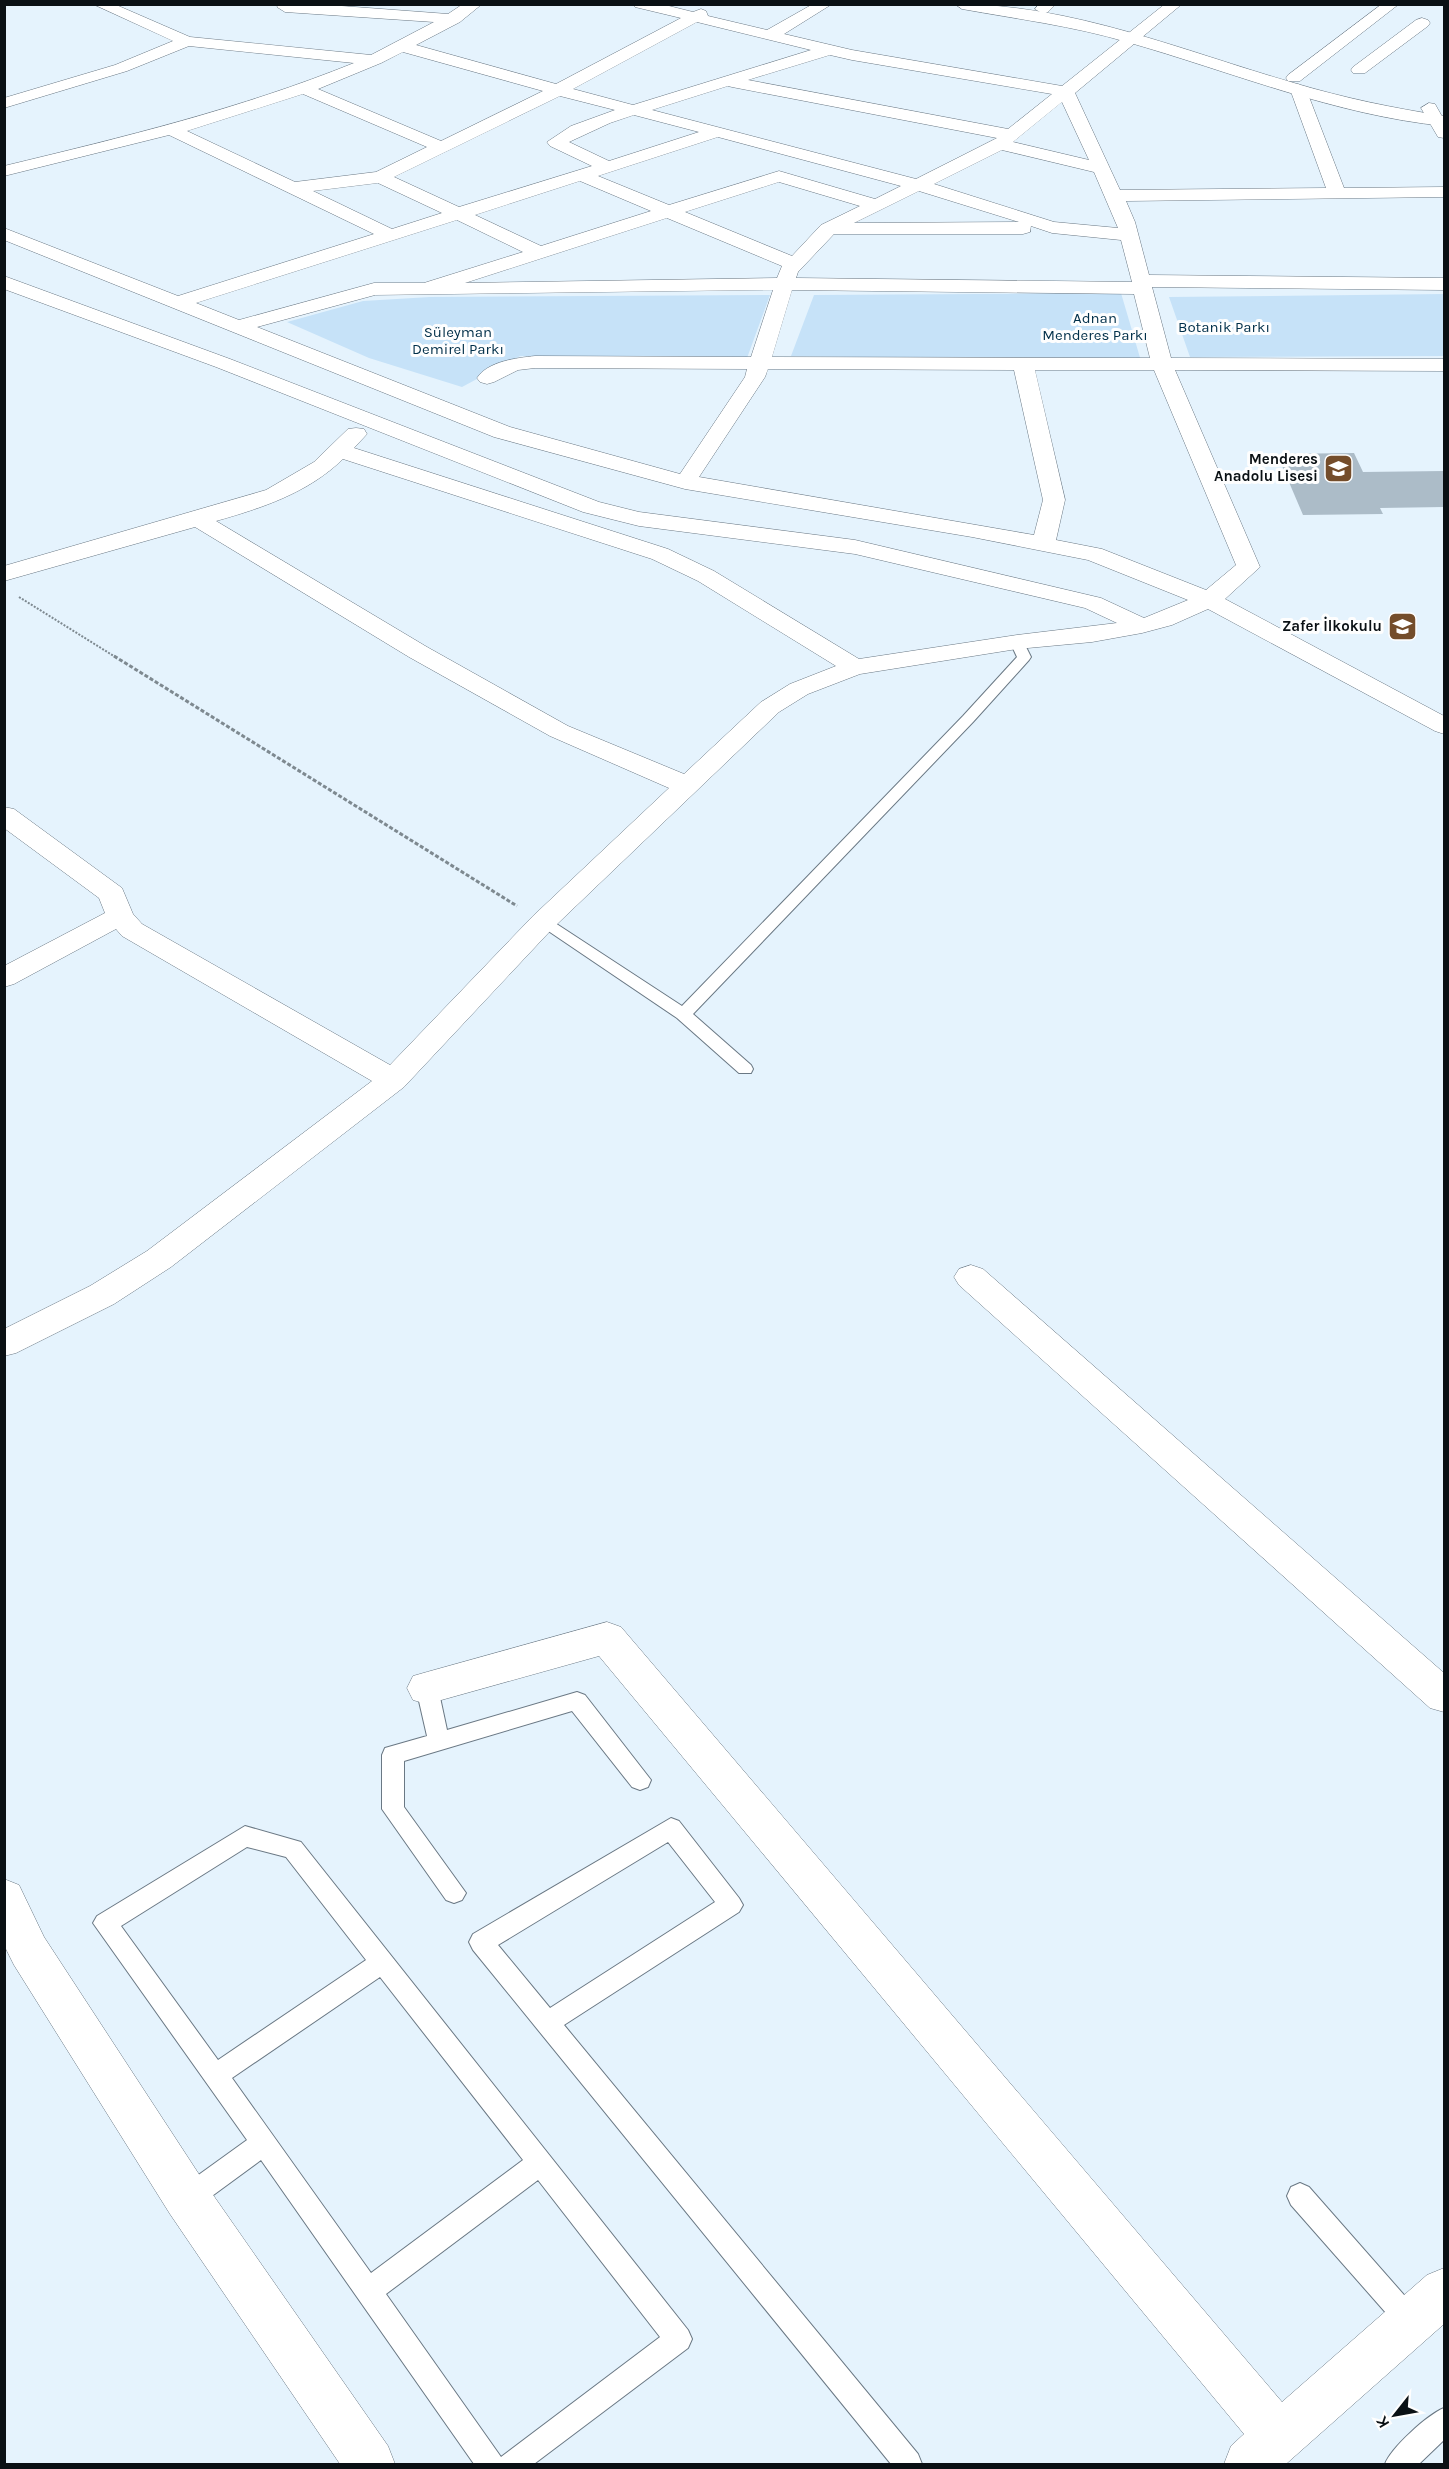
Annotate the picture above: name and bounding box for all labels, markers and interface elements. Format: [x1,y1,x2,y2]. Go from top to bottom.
park label: Adnan Menderes Parkı [1042,309,1148,344]
park label: Botanik Parkı [1178,318,1270,336]
park label: Süleyman Demirel Parkı [412,323,504,358]
place label: Menderes Anadolu Lisesi [1214,450,1318,485]
school or university icon: Menderes Anadolu Lisesi [1323,452,1355,484]
school or university icon: Zafer İlkokulu [1387,610,1419,642]
place label: Zafer İlkokulu [1282,616,1382,635]
north arrow [1365,2385,1425,2445]
text: K [1371,2413,1393,2432]

